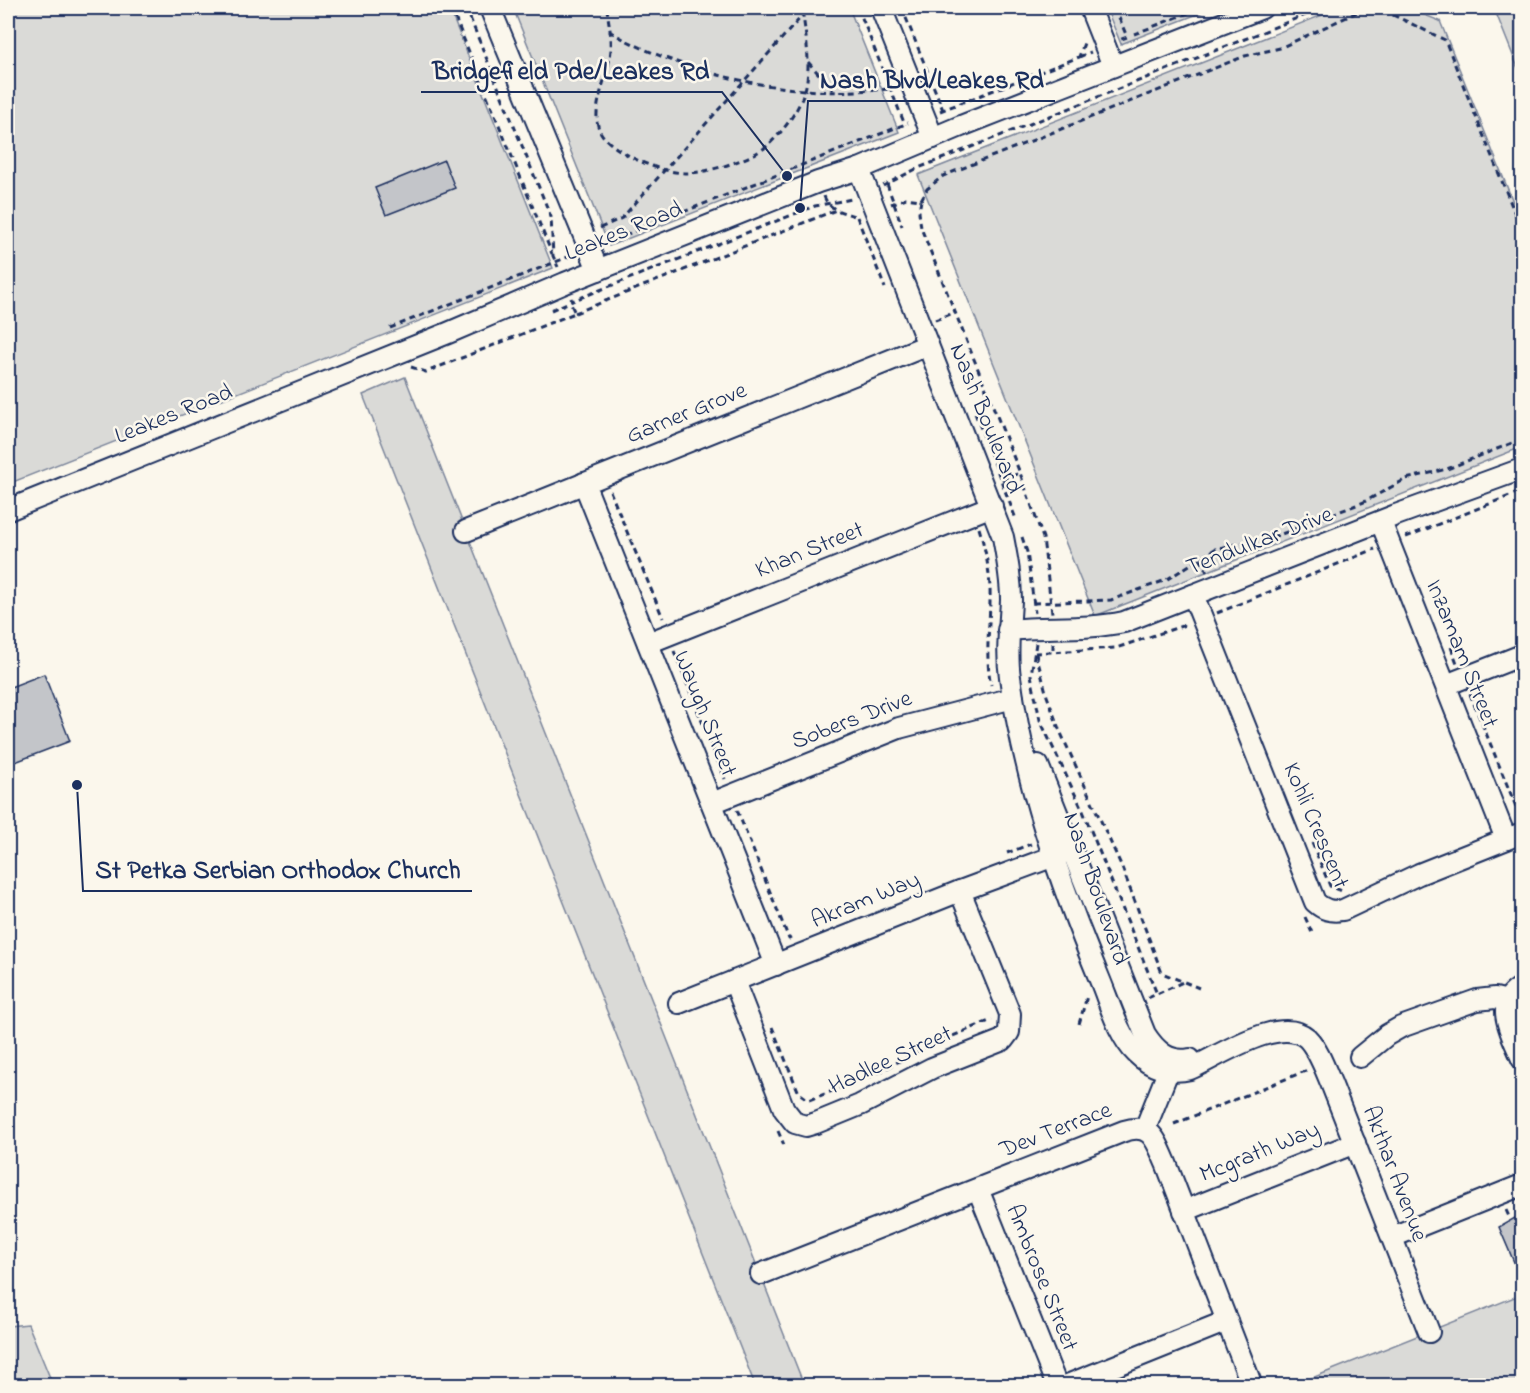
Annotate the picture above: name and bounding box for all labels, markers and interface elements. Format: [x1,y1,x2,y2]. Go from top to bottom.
callout: Bridgefield Pde/Leakes Rd [421,48,722,92]
text: Bridgefield Pde/Leakes Rd [432,54,710,93]
callout: Nash Blvd/Leakes Rd [808,57,1055,101]
text: Nash Blvd/Leakes Rd [820,63,1044,101]
street label: Leakes Road [560,192,689,272]
street label: Nash Boulevard [939,339,1031,500]
street label: Garner Grove [621,374,753,454]
street label: Leakes Road [110,375,239,455]
street label: Tendulkar Drive [1182,498,1339,586]
street label: Khan Street [750,513,870,589]
street label: Inzamam Street [1415,575,1507,733]
street label: Waugh Street [663,646,745,782]
street label: Sobers Drive [787,682,917,760]
street label: Kohli Crescent [1273,757,1357,895]
street label: Nash Boulevard [1053,808,1138,970]
callout: St Petka Serbian Orthodox Church [83,847,472,891]
text: St Petka Serbian Orthodox Church [95,853,461,891]
street label: Akram Way [806,863,926,940]
street label: Hadlee Street [824,1017,958,1105]
street label: Dev Terrace [994,1094,1117,1169]
street label: Akthar Avenue [1352,1101,1436,1247]
street label: Mcgrath Way [1195,1113,1326,1194]
street label: Ambrose Street [996,1199,1086,1357]

